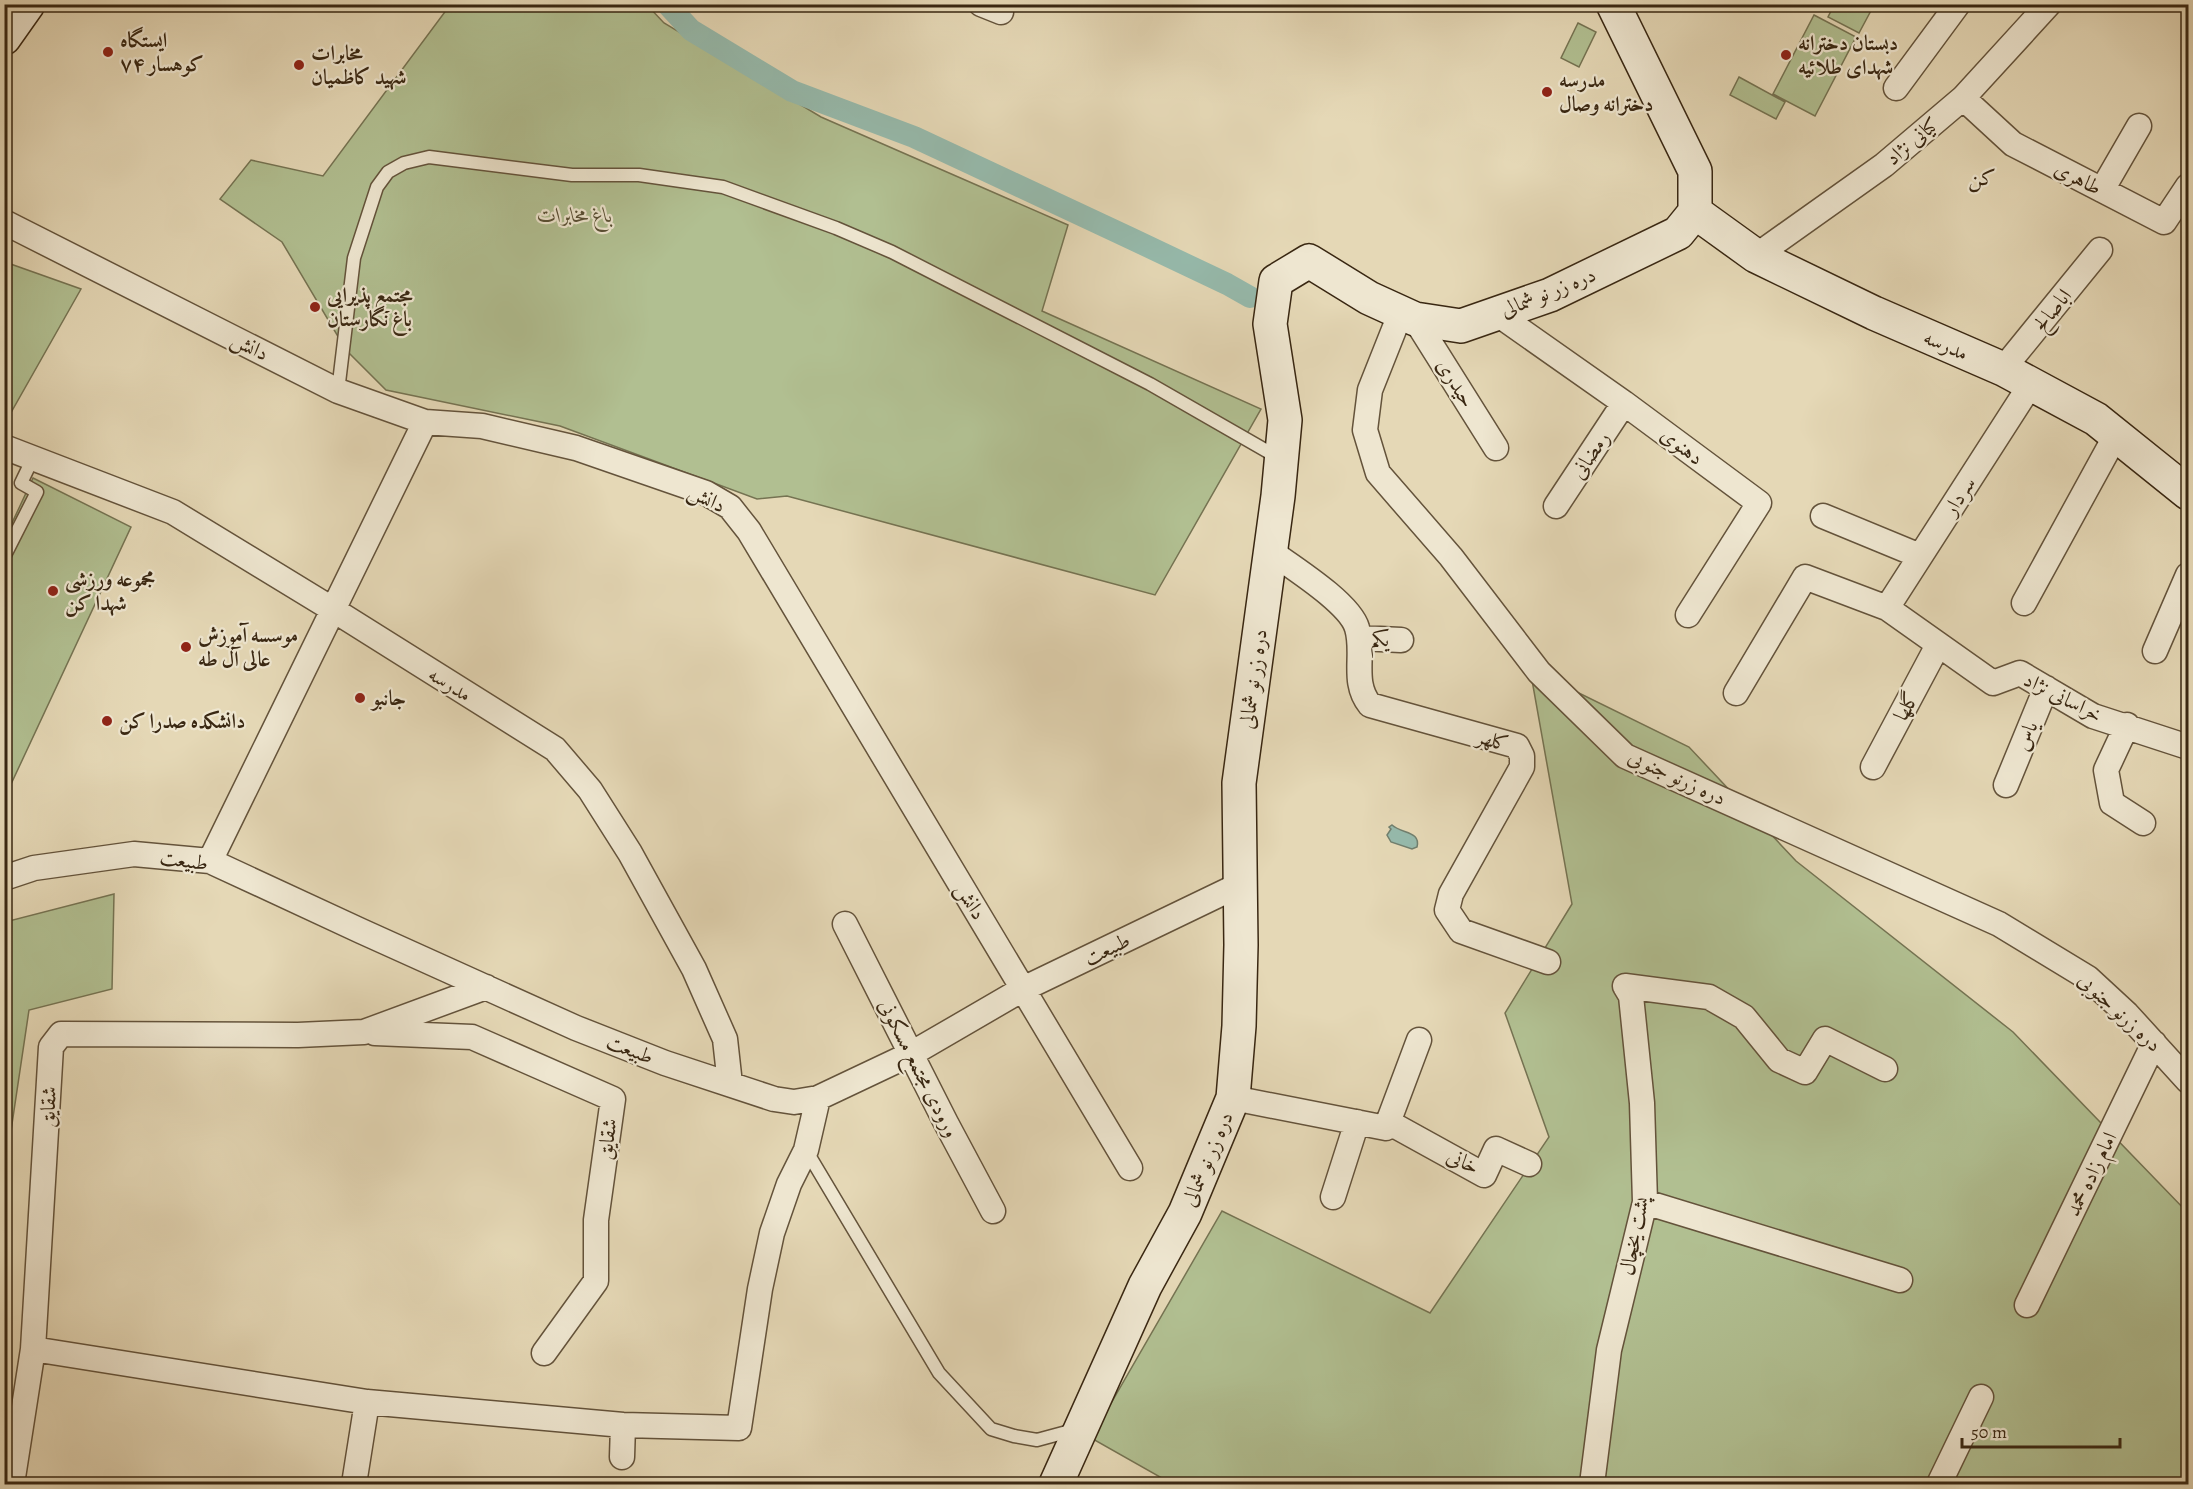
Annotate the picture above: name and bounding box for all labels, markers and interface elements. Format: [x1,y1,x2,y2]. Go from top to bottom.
place label: ایستگاه ۷۴ کوهسار [120,26,204,78]
place label: دبستان دخترانه شهدای طلائیه [1798,29,1898,81]
place label: مخابرات شهید کاظمیان [311,39,406,91]
marker: ایستگاه ۷۴ کوهسار [101,45,115,59]
marker: دبستان دخترانه شهدای طلائیه [1779,48,1793,62]
marker: مخابرات شهید کاظمیان [292,58,306,72]
place label: مدرسه دخترانه وصال [1559,66,1653,118]
marker: مدرسه دخترانه وصال [1540,85,1554,99]
street label: کیانی نژاد [1879,110,1945,172]
street label: طاهری [2050,154,2106,202]
district label: کن [1968,163,1996,193]
park label: باغ مخابرات [537,201,613,233]
street label: دره زر نو شمالی [1496,260,1600,324]
place label: مجتمع پذیرایی باغ نگارستان [326,281,414,336]
street label: اباصالح [2026,283,2081,340]
marker: مجتمع پذیرایی باغ نگارستان [308,300,322,314]
street label: مدرسه [1919,323,1973,367]
street label: دانش [226,325,274,367]
street label: حیدری [1430,353,1482,413]
street label: دهنوی [1655,421,1709,471]
street label: رمضانی [1564,426,1616,484]
street label: سردار [1935,471,1982,523]
street label: دانش [683,477,731,519]
place label: مجموعه ورزشی شهدا کن [65,565,155,617]
marker: مجموعه ورزشی شهدا کن [46,584,60,598]
place label: موسسه آموزش عالی آل طه [198,621,298,673]
street label: یکم [1370,625,1391,659]
street label: دره زر نو شمالی [1232,627,1274,731]
marker: موسسه آموزش عالی آل طه [179,640,193,654]
street label: مدرسه [423,660,477,708]
street label: خراسانی نژاد [2019,665,2107,729]
place label: جانبو [370,684,406,712]
street label: گلها [1887,686,1925,726]
marker: جانبو [353,691,367,705]
place label: دانشکده صدرا کن [119,707,245,735]
marker: دانشکده صدرا کن [100,714,114,728]
street label: یاس [2007,716,2045,755]
street label: کلهر [1472,721,1512,758]
street label: دره زرنو جنوبی [1623,742,1731,813]
street label: طبیعت [158,843,210,877]
street label: دانش [949,877,993,925]
street label: طبیعت [1079,926,1135,972]
street label: دره زرنو جنوبی [2071,966,2168,1059]
street label: ورودی مجتمع مسکونی [868,994,966,1144]
street label: طبیعت [602,1027,658,1071]
street label: شقایق [33,1086,63,1128]
street label: دره زر نو شمالی [1174,1107,1240,1211]
street label: شقایق [590,1117,624,1161]
street label: امام زاده محمد [2059,1127,2127,1223]
street label: خانی [1442,1142,1484,1180]
street label: پشت یخچال [1613,1193,1656,1278]
scale bar [1962,1411,2120,1449]
text: 50 m [1971,1420,2007,1444]

